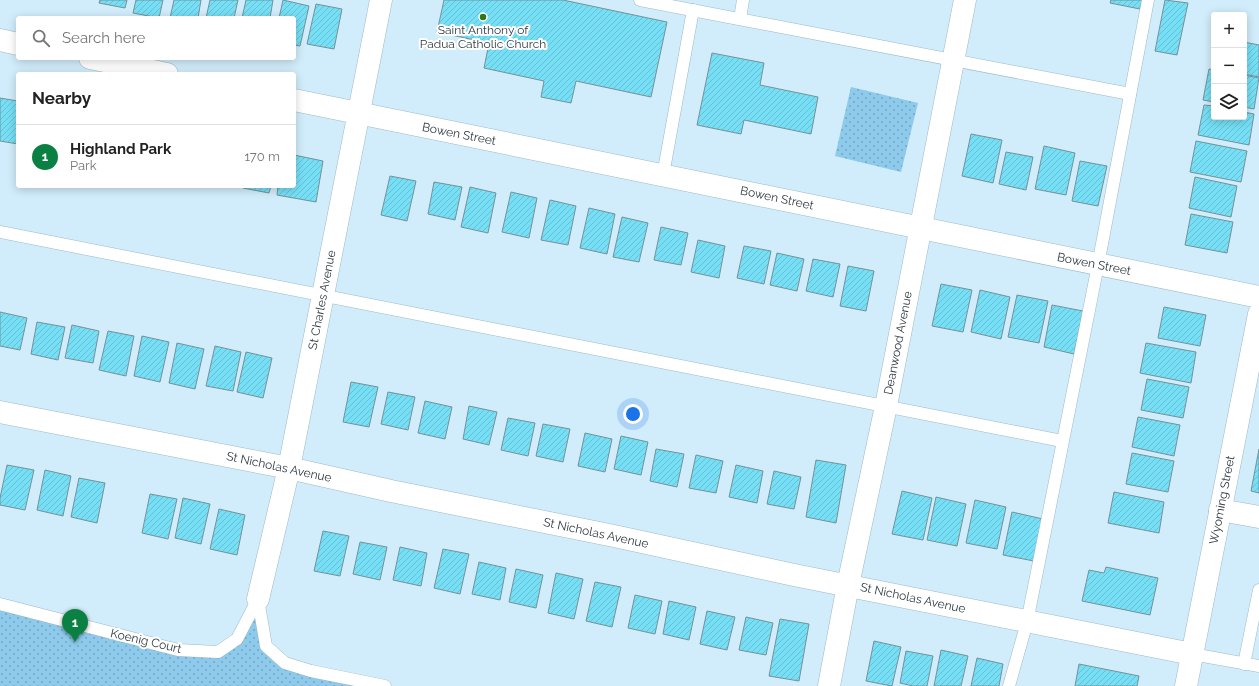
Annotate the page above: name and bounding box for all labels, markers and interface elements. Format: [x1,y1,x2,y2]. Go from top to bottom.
marker: Saint Anthony of Padua Catholic Church [478,12,488,22]
map controls [1211,12,1247,120]
button: + [1211,12,1247,48]
search box [16,16,296,60]
place label: Saint Anthony of Padua Catholic Church [420,23,546,51]
icon: search [30,27,52,49]
text: Search here [62,29,145,47]
button: − [1211,48,1247,84]
button: layers [1211,84,1247,120]
text: Nearby [32,88,91,108]
street label: Bowen Street [421,120,497,148]
text: Highland Park [70,140,171,158]
text: 1 [42,149,48,164]
text: 170 m [244,149,280,164]
text: Park [70,158,97,173]
street label: Bowen Street [739,183,815,213]
street label: St Charles Avenue [305,249,339,351]
street label: Bowen Street [1056,250,1132,278]
street label: Deanwood Avenue [881,290,915,396]
your location [623,404,643,424]
street label: St Nicholas Avenue [225,449,333,485]
street label: Wyoming Street [1207,454,1237,546]
street label: St Nicholas Avenue [542,515,650,551]
street label: St Nicholas Avenue [859,580,967,616]
pin: 1 [62,609,88,642]
street label: Koenig Court [109,626,183,656]

